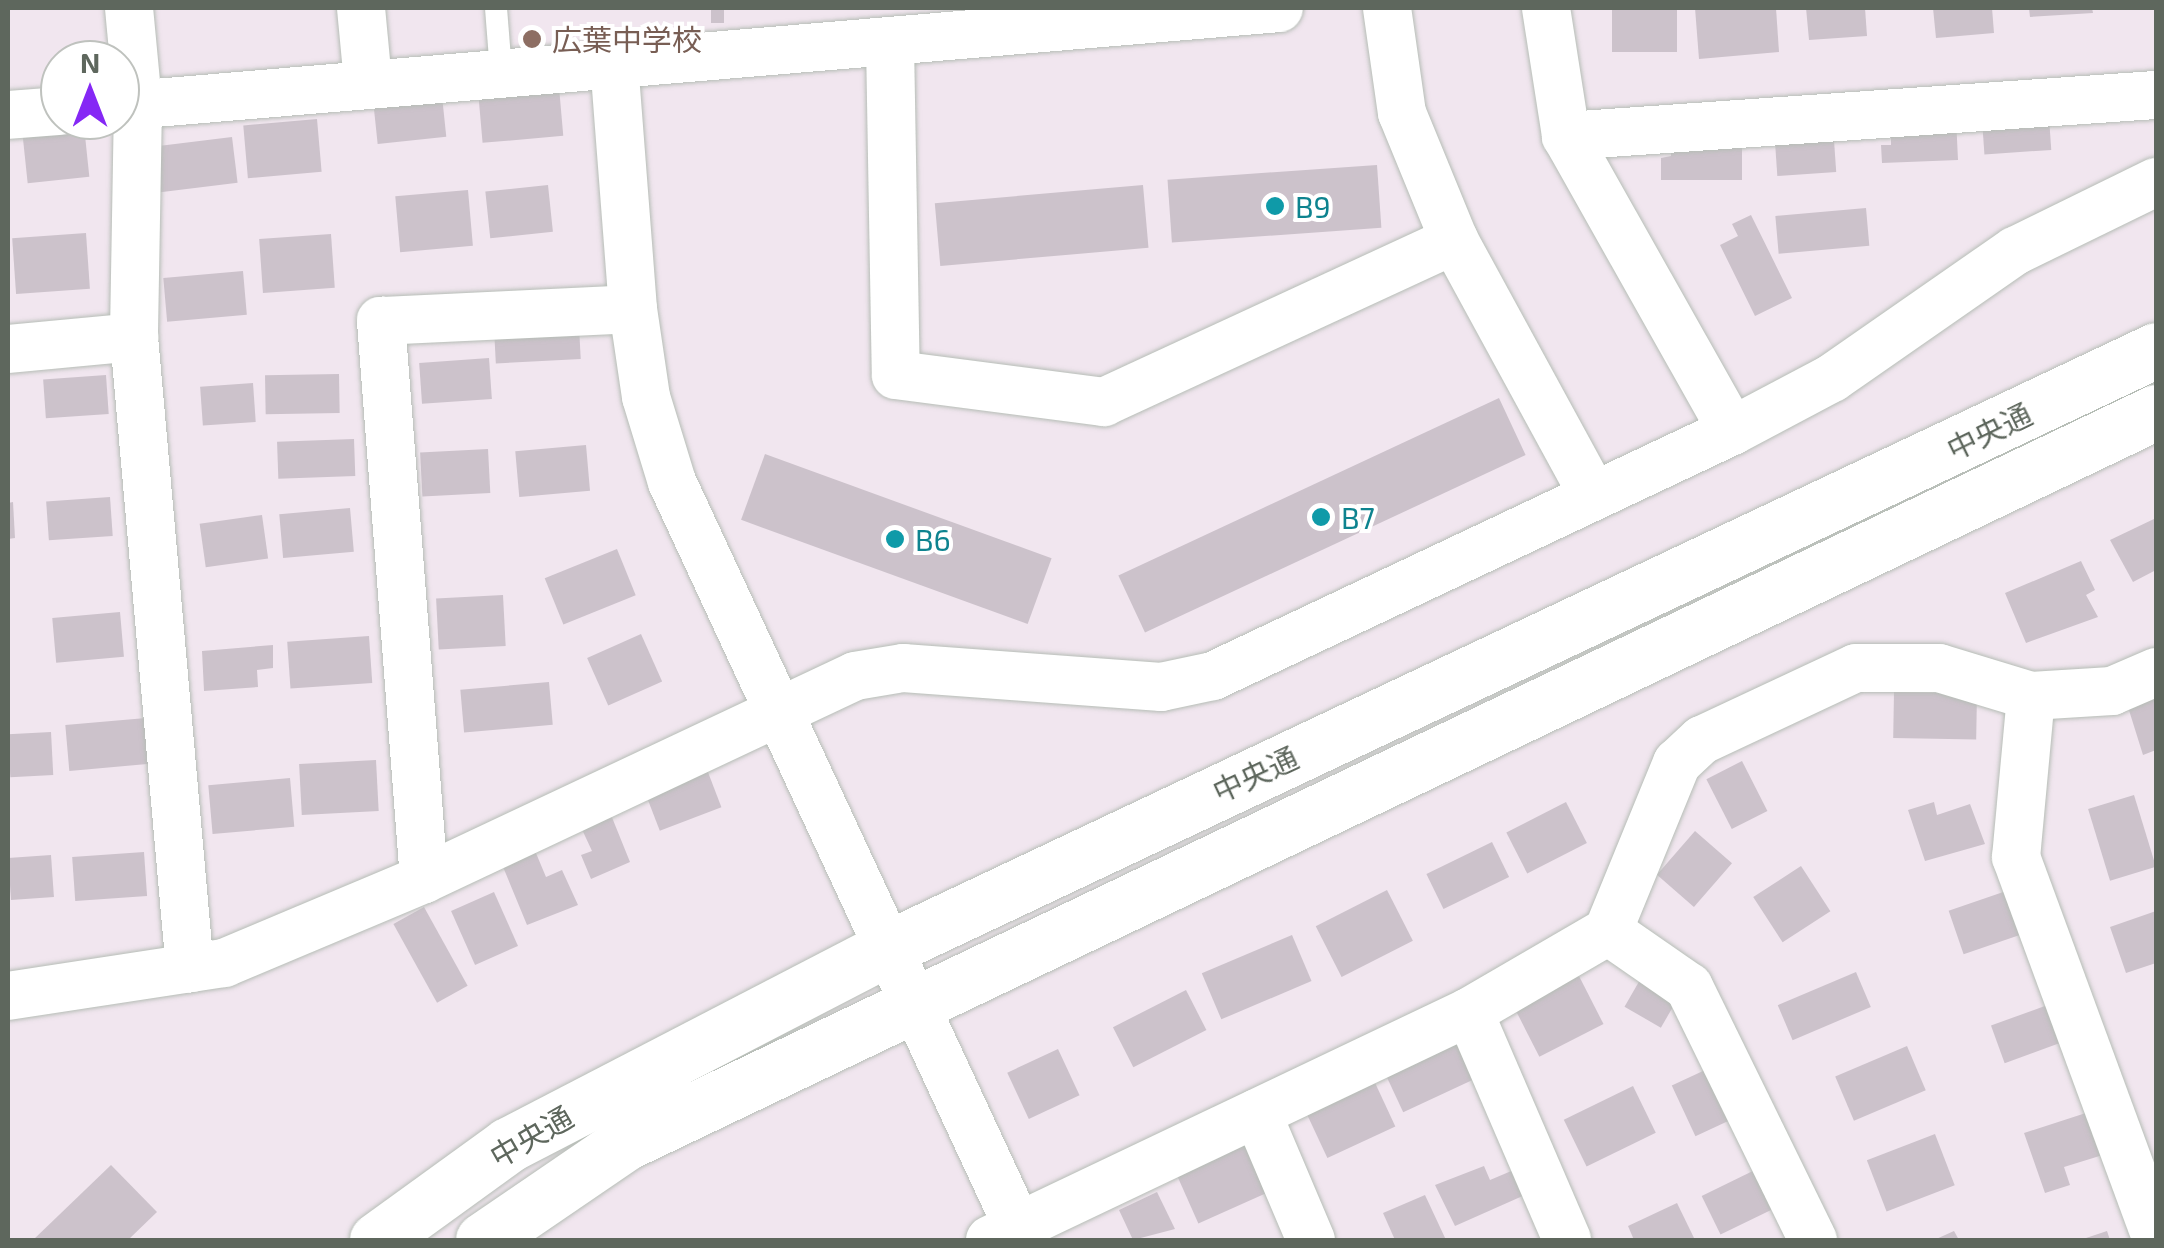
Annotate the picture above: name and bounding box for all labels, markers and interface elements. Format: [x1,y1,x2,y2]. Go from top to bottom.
place label: 広葉中学校 [552,21,702,57]
marker: 広葉中学校 [521,28,543,50]
north arrow [40,40,140,140]
text: N [80,45,100,79]
place label: B9 [1295,188,1331,224]
marker: B9 [1264,195,1286,217]
street label: 中央通 [1941,395,2037,467]
place label: B7 [1341,499,1375,535]
marker: B7 [1310,506,1332,528]
place label: B6 [915,521,951,557]
marker: B6 [884,528,906,550]
street label: 中央通 [1207,739,1303,809]
street label: 中央通 [483,1098,579,1174]

